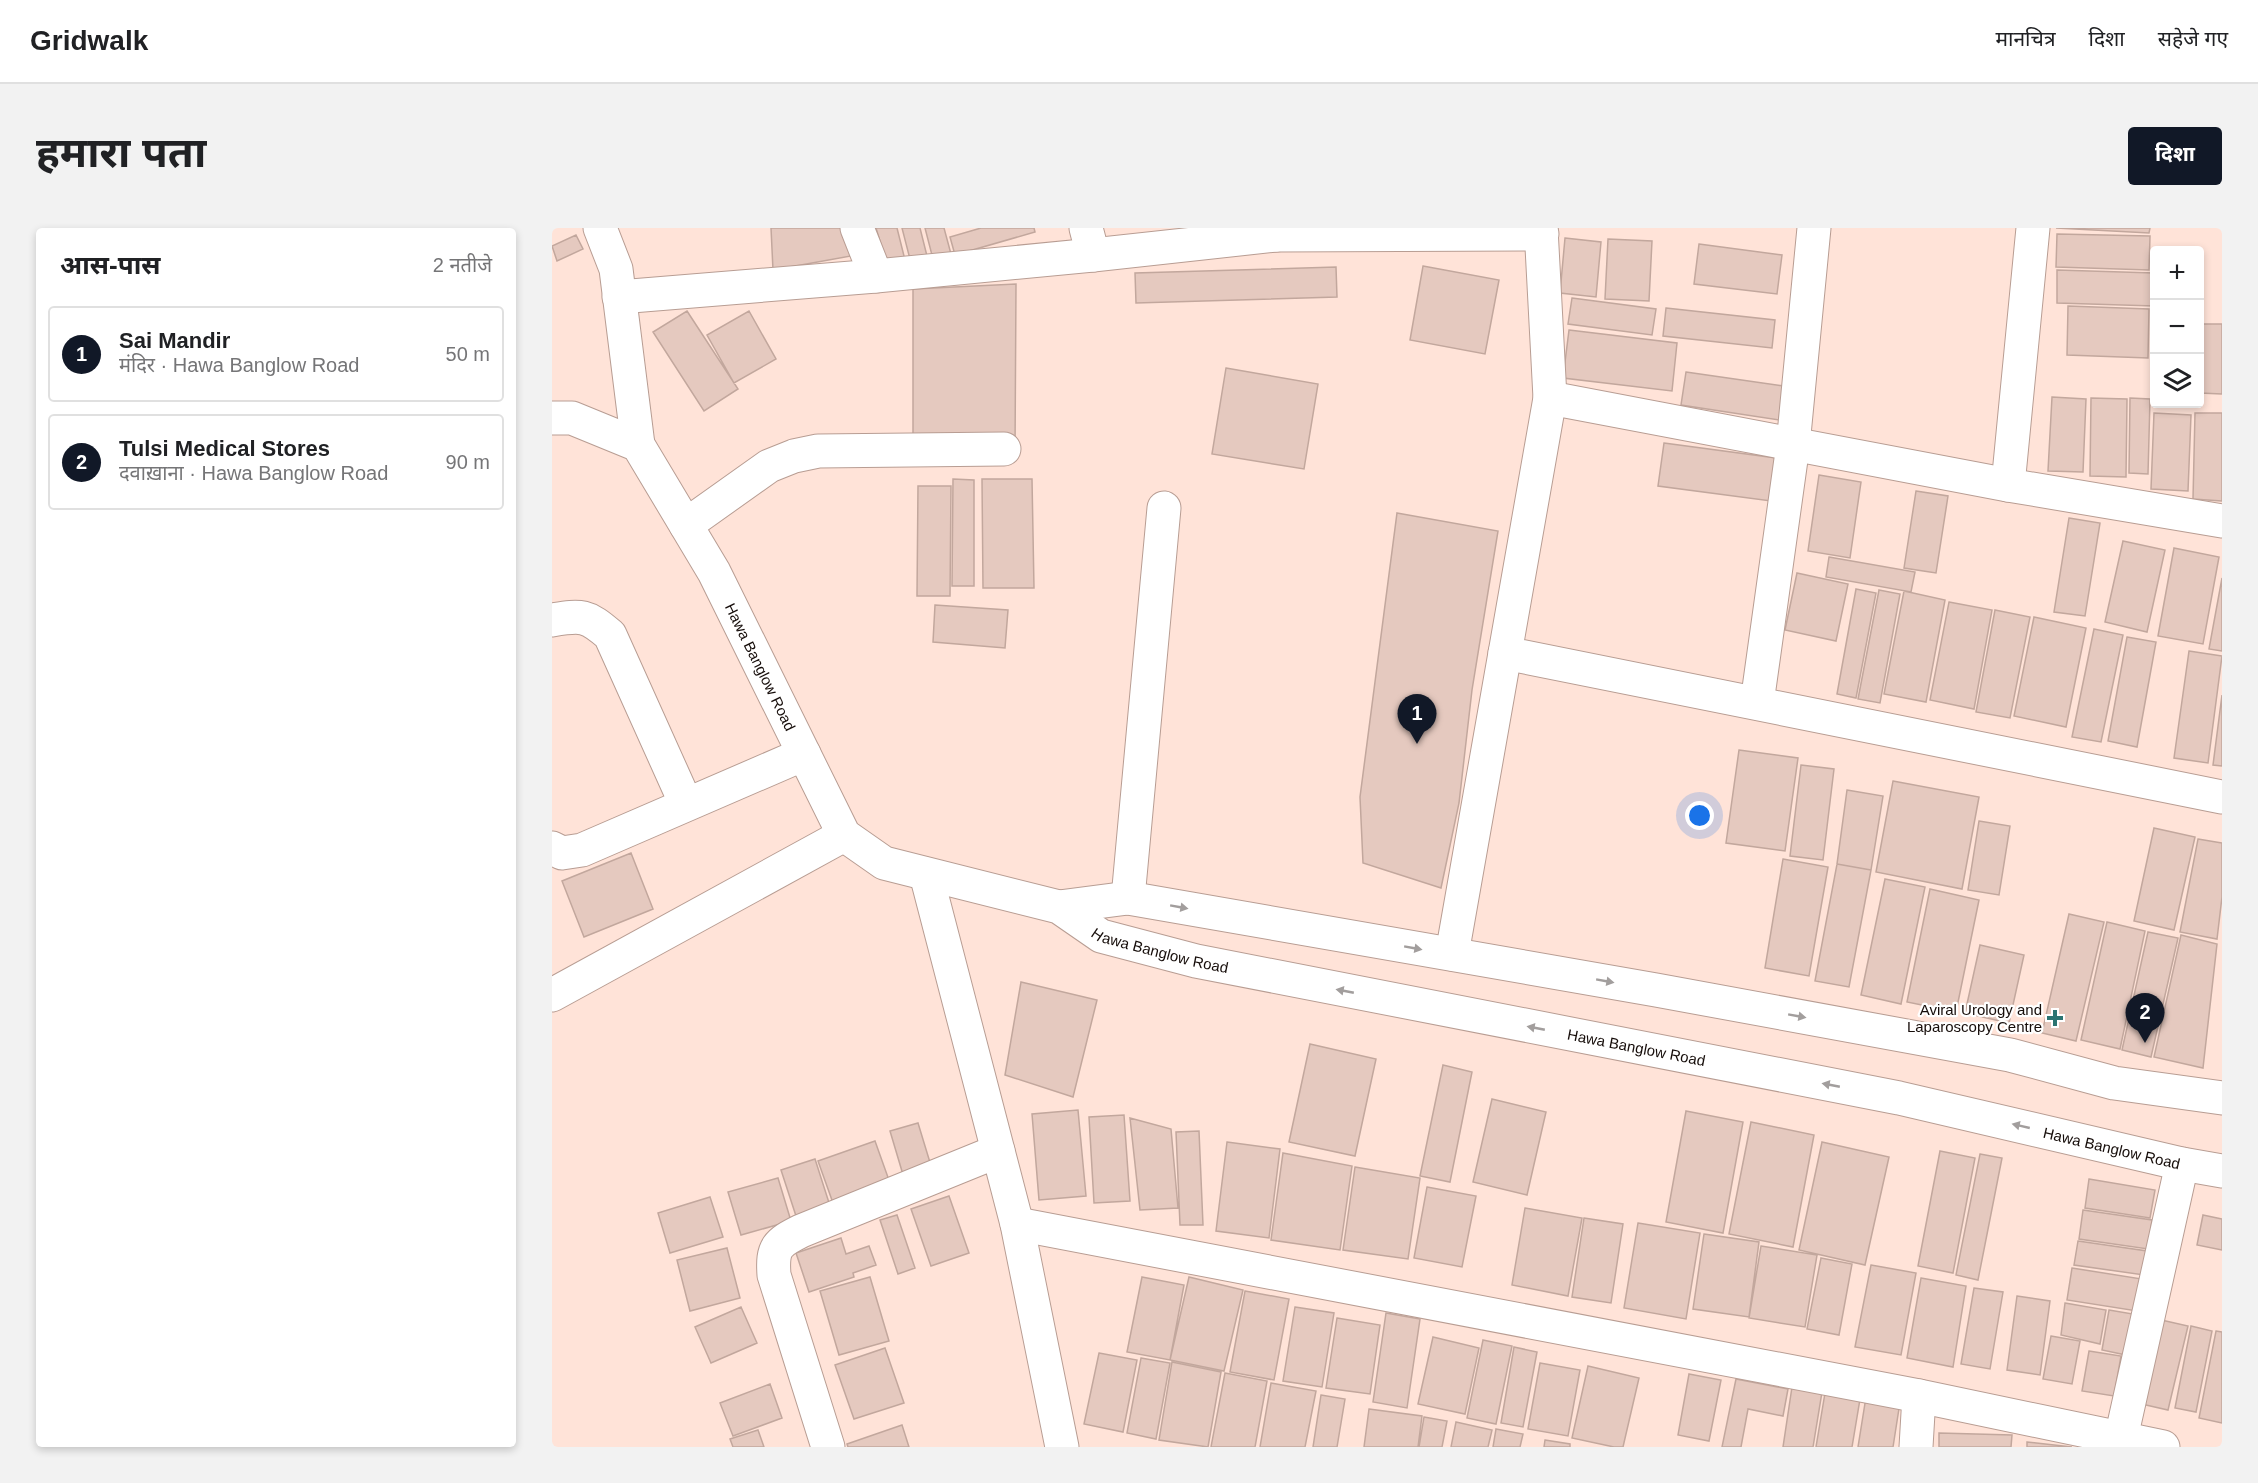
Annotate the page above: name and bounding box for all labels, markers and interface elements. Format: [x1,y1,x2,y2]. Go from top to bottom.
text: Gridwalk [30,25,148,56]
text: मानचित्र [1995,27,2055,50]
text: दिशा [2088,27,2125,50]
text: सहेजे गए [2158,27,2228,50]
button: दिशा [2128,127,2222,185]
text: हमारा पता [36,129,206,176]
map controls [2150,246,2204,408]
button: + [2150,246,2204,300]
text: आस-पास [60,250,160,280]
text: 2 नतीजे [433,254,492,276]
button: − [2150,300,2204,354]
text: Sai Mandir [119,328,230,353]
text: 1 [76,343,87,365]
text: 50 m [446,343,490,365]
text: मंदिर · Hawa Banglow Road [119,354,360,376]
button: layers [2150,354,2204,408]
text: Tulsi Medical Stores [119,436,330,461]
text: 2 [76,451,87,473]
text: 90 m [446,451,490,473]
text: दवाख़ाना · Hawa Banglow Road [119,462,388,484]
street label: Hawa Banglow Road [722,600,800,733]
pin: 1 [1398,694,1436,744]
your location [1685,801,1714,830]
one-way arrow [1170,903,1189,912]
street label: Hawa Banglow Road [1089,924,1230,976]
one-way arrow [1404,943,1423,952]
one-way arrow [1596,977,1615,986]
one-way arrow [1335,986,1354,995]
pin: 2 [2126,994,2164,1043]
place label: Aviral Urology and Laparoscopy Centre [1907,1001,2042,1035]
marker: Aviral Urology and Laparoscopy Centre [2046,1009,2064,1027]
one-way arrow [1788,1012,1807,1021]
one-way arrow [1527,1023,1546,1032]
street label: Hawa Banglow Road [1566,1025,1707,1069]
one-way arrow [1821,1080,1840,1089]
one-way arrow [2012,1121,2031,1131]
street label: Hawa Banglow Road [2042,1123,2182,1172]

